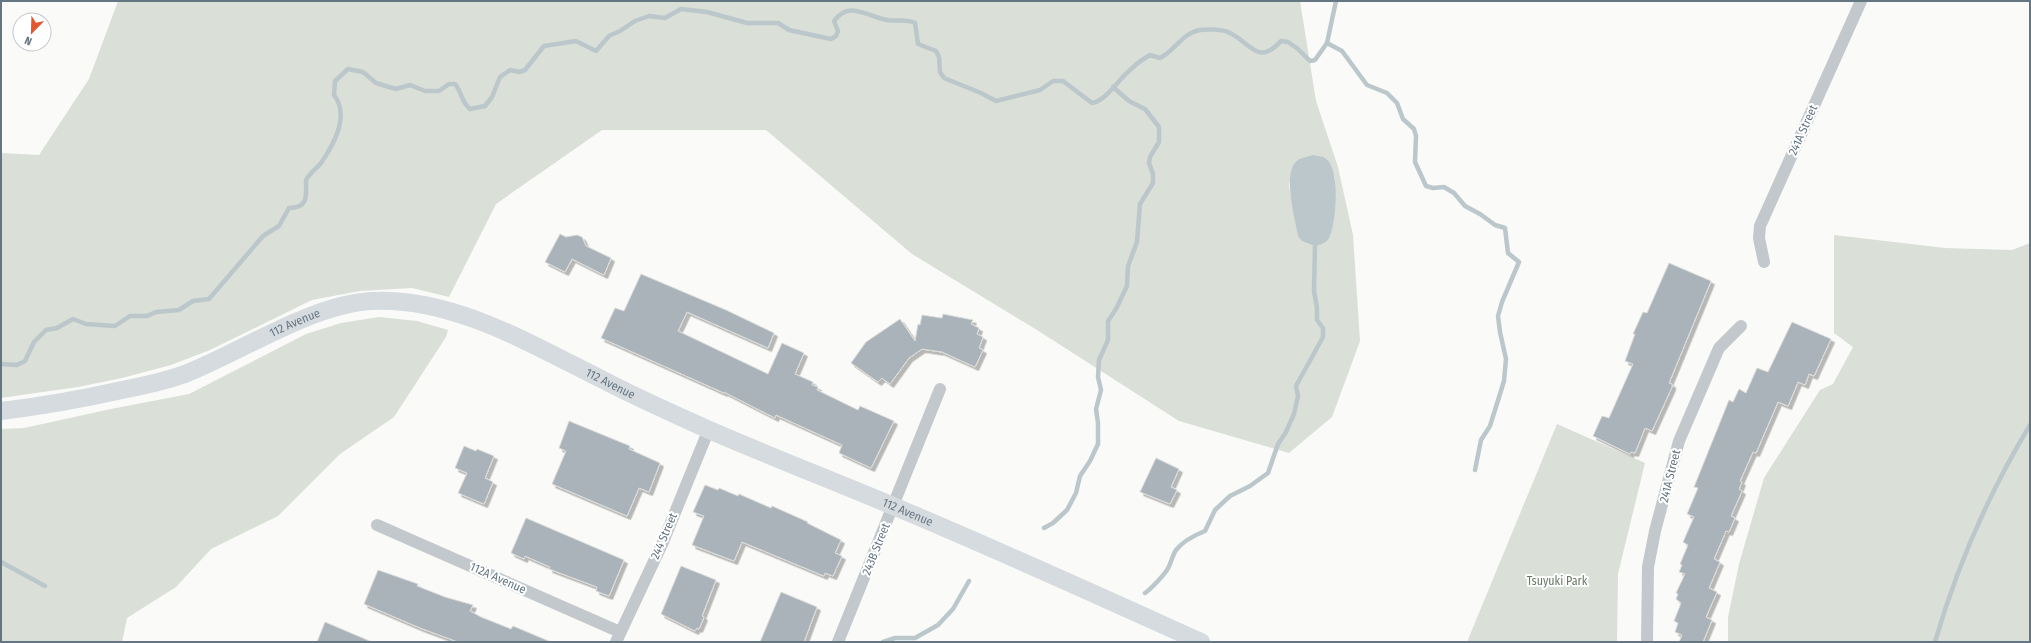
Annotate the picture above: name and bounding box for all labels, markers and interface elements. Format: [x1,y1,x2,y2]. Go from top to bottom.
north arrow [12,12,52,52]
text: N [23,33,34,48]
street label: 241A Street [1786,103,1820,157]
street label: 112 Avenue [267,306,322,340]
street label: 112 Avenue [583,365,637,402]
street label: 241A Street [1657,448,1683,504]
street label: 112 Avenue [880,495,935,529]
street label: 244 Street [648,511,680,561]
street label: 243B Street [859,521,893,577]
street label: 112A Avenue [468,559,528,597]
park label: Tsuyuki Park [1527,574,1588,588]

